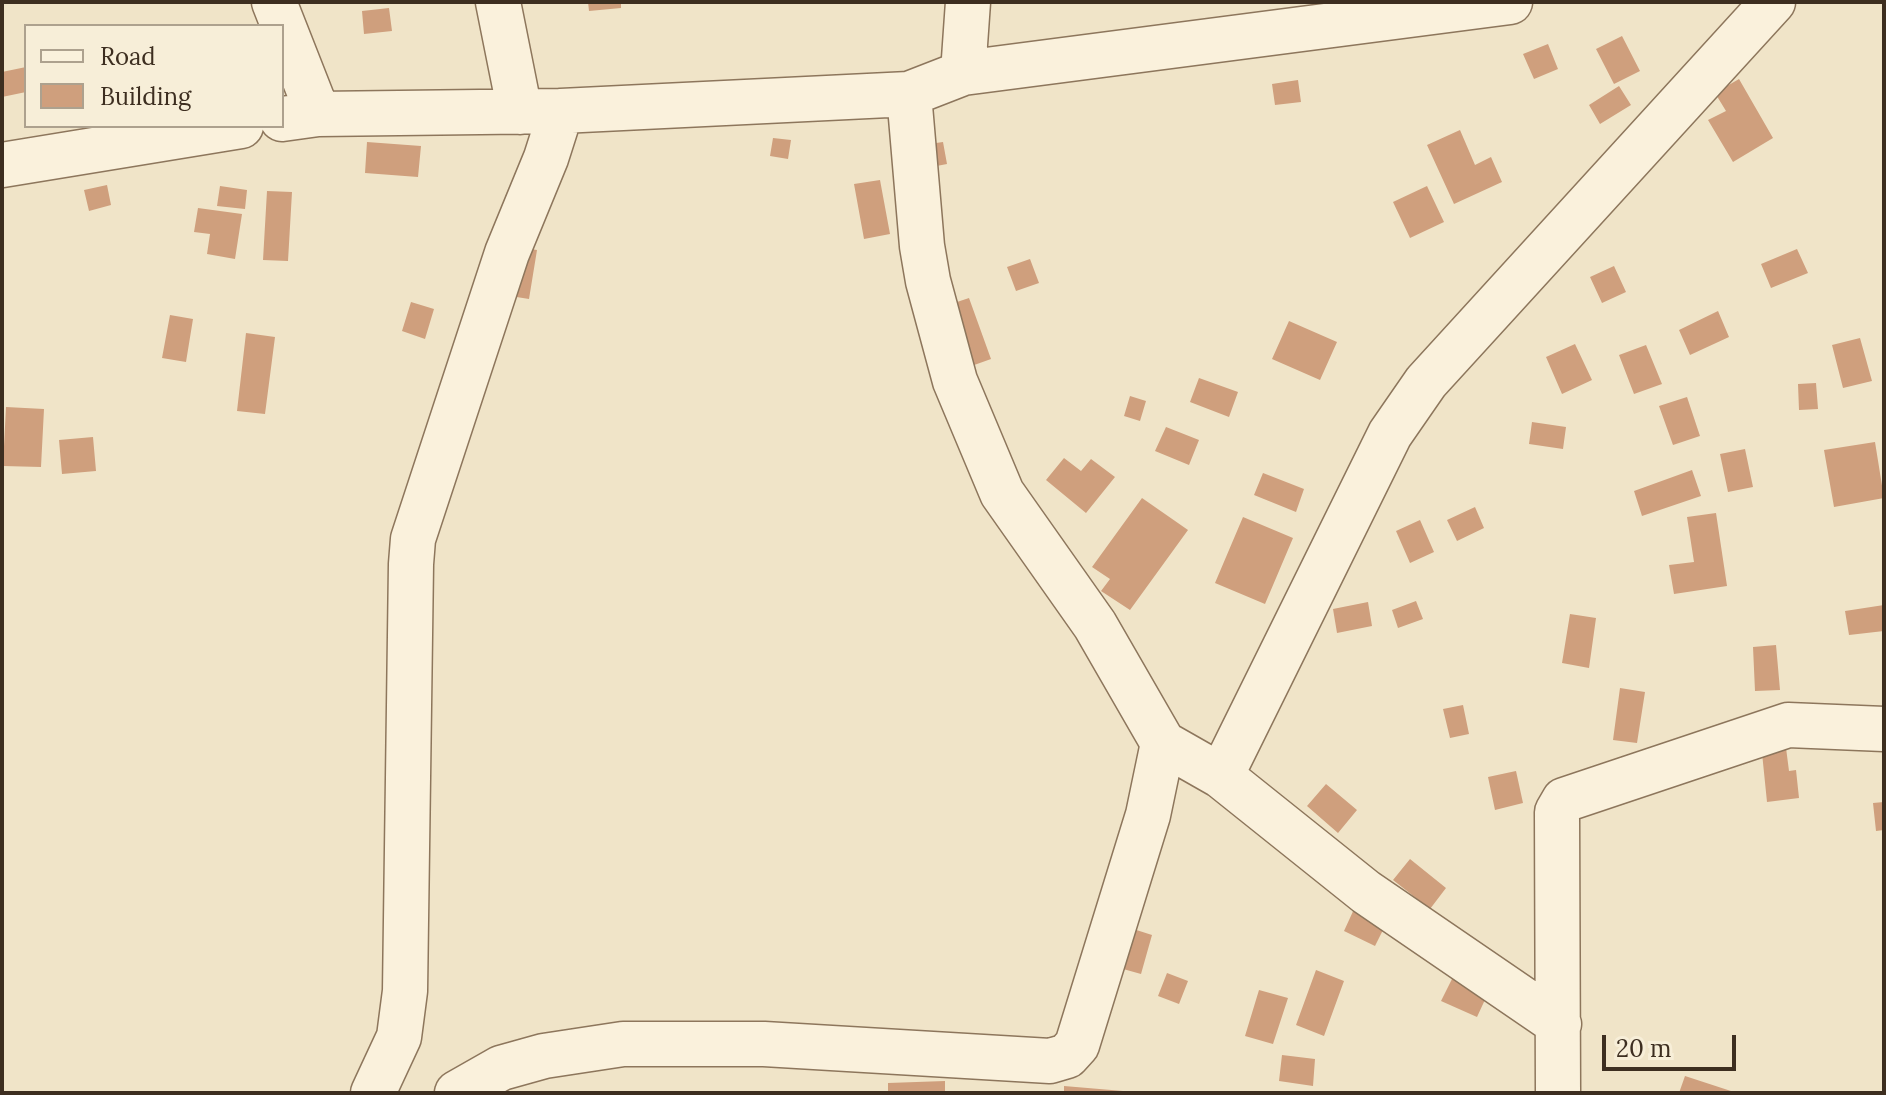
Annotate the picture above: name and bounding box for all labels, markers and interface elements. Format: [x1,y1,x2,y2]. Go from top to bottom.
legend [24,24,284,128]
text: Road [100,41,156,72]
text: Building [100,81,191,112]
scale bar [1606,1019,1740,1069]
text: 20 m [1616,1033,1672,1064]

